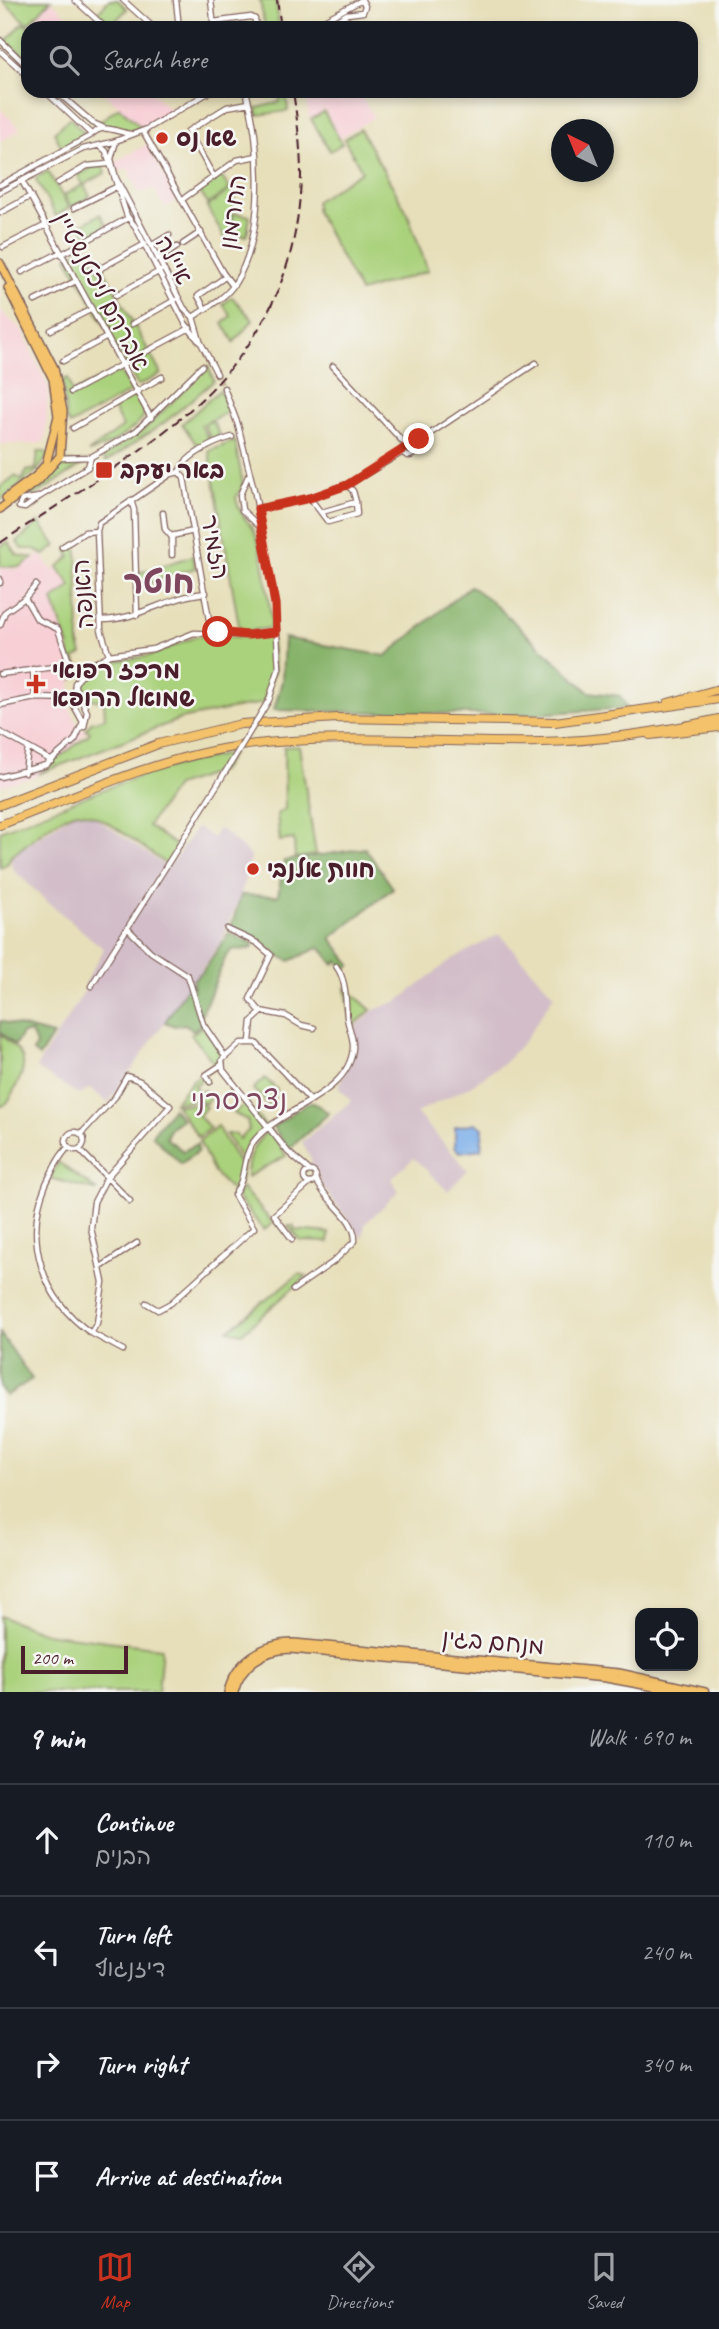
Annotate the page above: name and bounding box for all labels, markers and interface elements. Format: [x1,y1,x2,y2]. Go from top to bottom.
search box [21,21,698,98]
icon: search [45,41,83,79]
text: Search here [101,43,207,76]
north arrow [551,119,614,182]
place label: שא נס [176,123,237,153]
marker: שא נס [154,130,170,146]
street label: החרמון [213,173,253,251]
street label: אברהם ליכטנשטיין [47,206,157,376]
street label: איילה [149,230,199,290]
route end [403,423,434,454]
place label: באר יעקב [120,455,224,485]
marker: באר יעקב [94,460,114,480]
street label: הזמיר [194,512,236,582]
street label: האנפה [66,558,100,630]
district label: חוטר [124,562,194,603]
route start [202,616,233,647]
place label: מרכז רפואי שמואל הרופא [52,655,195,713]
marker: מרכז רפואי שמואל הרופא [26,674,46,694]
place label: חוות אלנבי [267,854,375,884]
marker: חוות אלנבי [245,861,261,877]
district label: נצר סרני [191,1082,287,1117]
map controls [635,1608,698,1671]
button: locate [635,1608,698,1671]
street label: מנחם בגין [441,1623,545,1661]
scale bar [21,1643,128,1675]
text: 200 m [32,1646,73,1670]
text: 9 min [28,1719,85,1757]
text: Walk · 690 m [587,1723,691,1752]
text: Continue [95,1806,173,1839]
icon: ahead [28,1821,66,1859]
text: 110 m [642,1826,691,1855]
text: הבנים [95,1842,151,1871]
text: Turn left [95,1918,170,1951]
icon: left [28,1933,66,1971]
text: 240 m [642,1938,691,1967]
text: דיזנגוף [95,1954,165,1983]
icon: right [28,2045,66,2083]
text: Turn right [95,2048,186,2081]
text: 340 m [642,2050,691,2079]
icon: arrive [28,2157,66,2195]
text: Arrive at destination [95,2160,281,2193]
tab: Map [96,2248,134,2314]
tab: Directions [326,2248,393,2314]
tab: Saved [585,2248,623,2314]

